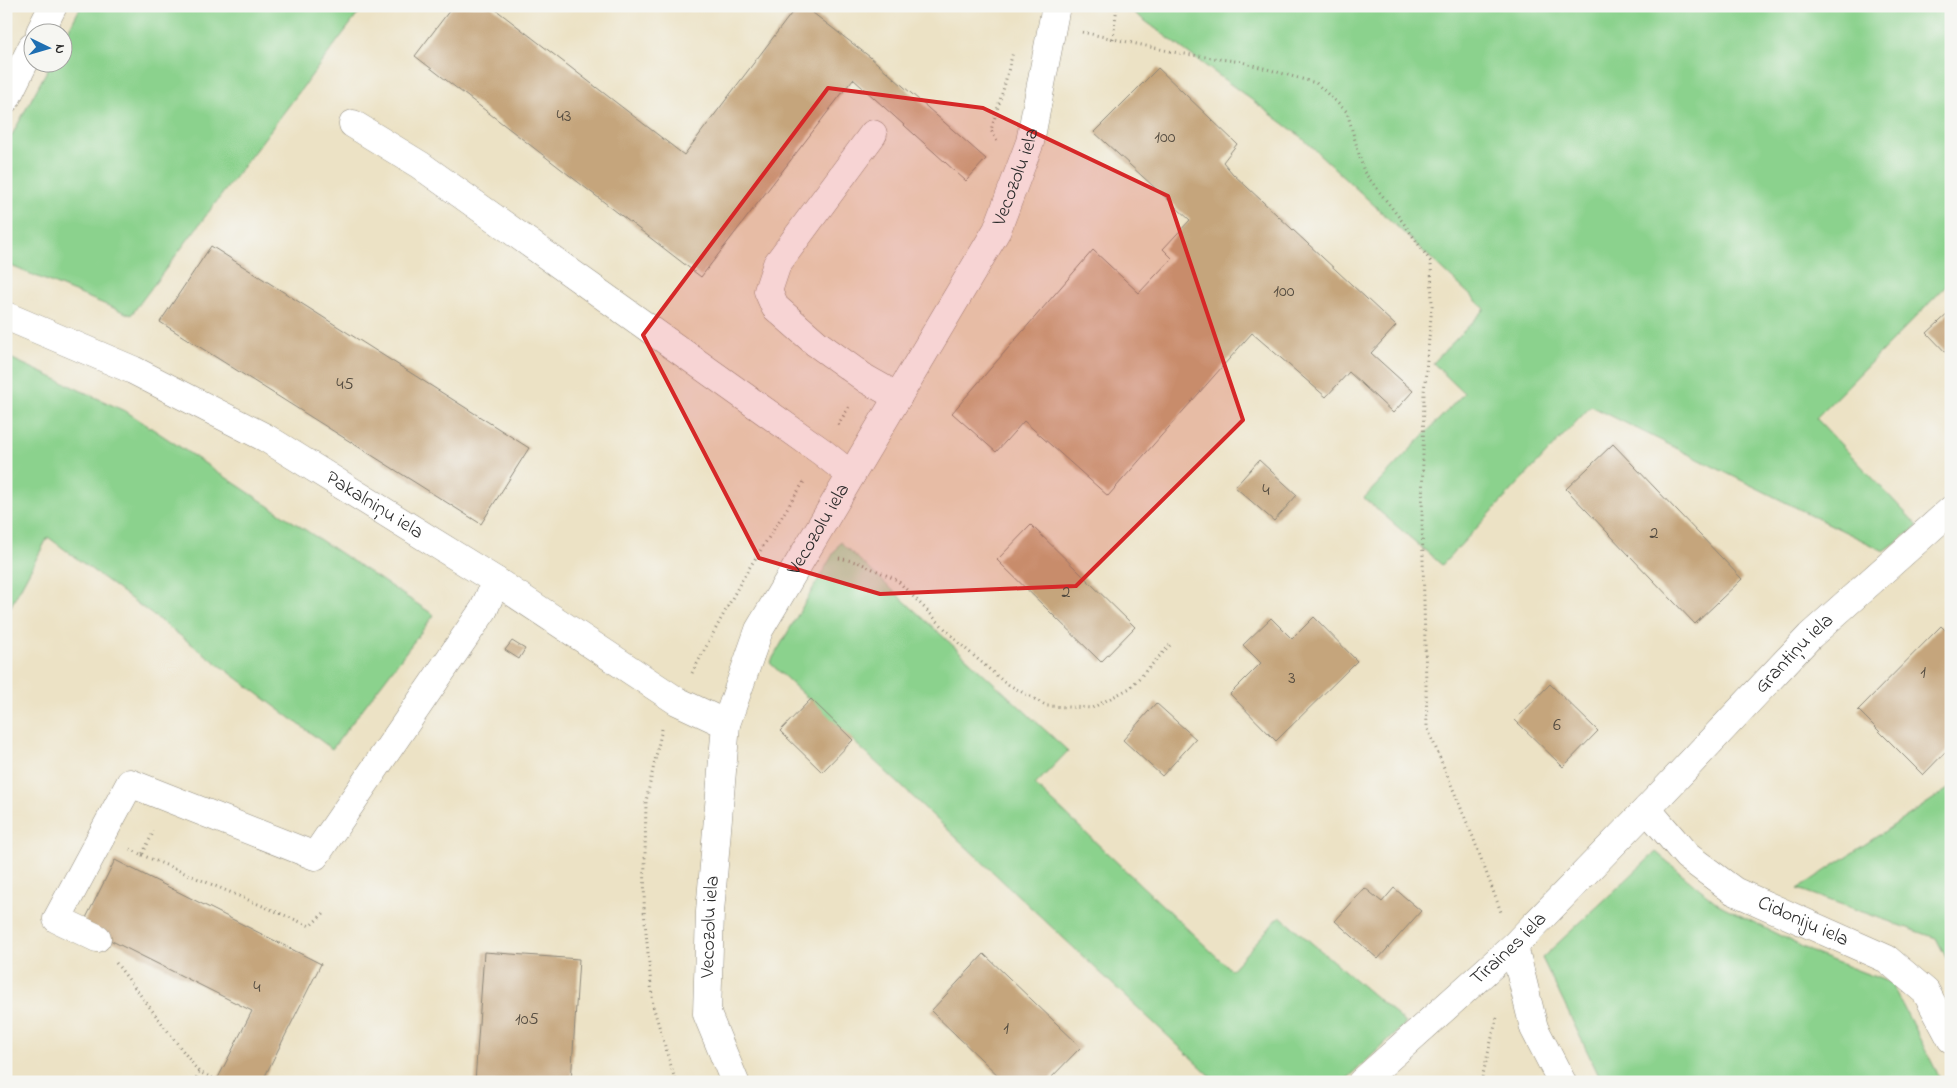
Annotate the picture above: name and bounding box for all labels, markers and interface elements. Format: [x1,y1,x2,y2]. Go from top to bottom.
north arrow [22,22,72,72]
text: N [49,43,70,55]
house number: 43 [557,104,571,130]
house number: 100 [1154,125,1176,151]
street label: Vecozolu iela [985,126,1047,231]
house number: 100 [1273,279,1295,305]
house number: 45 [336,372,354,398]
street label: Pakalniņu iela [320,464,429,547]
street label: Vecozolu iela [780,478,858,582]
house number: 4 [1262,478,1270,504]
house number: 2 [1650,521,1659,547]
house number: 2 [1062,580,1071,606]
street label: Grantiņu iela [1748,607,1840,701]
house number: 1 [1920,660,1926,686]
house number: 3 [1288,666,1296,692]
house number: 6 [1553,713,1561,739]
street label: Vecozolu iela [694,874,728,979]
street label: Cidoniju iela [1753,889,1853,955]
street label: Tīraines iela [1464,906,1554,993]
house number: 4 [253,975,261,1001]
house number: 105 [515,1007,539,1033]
house number: 1 [1003,1016,1009,1042]

